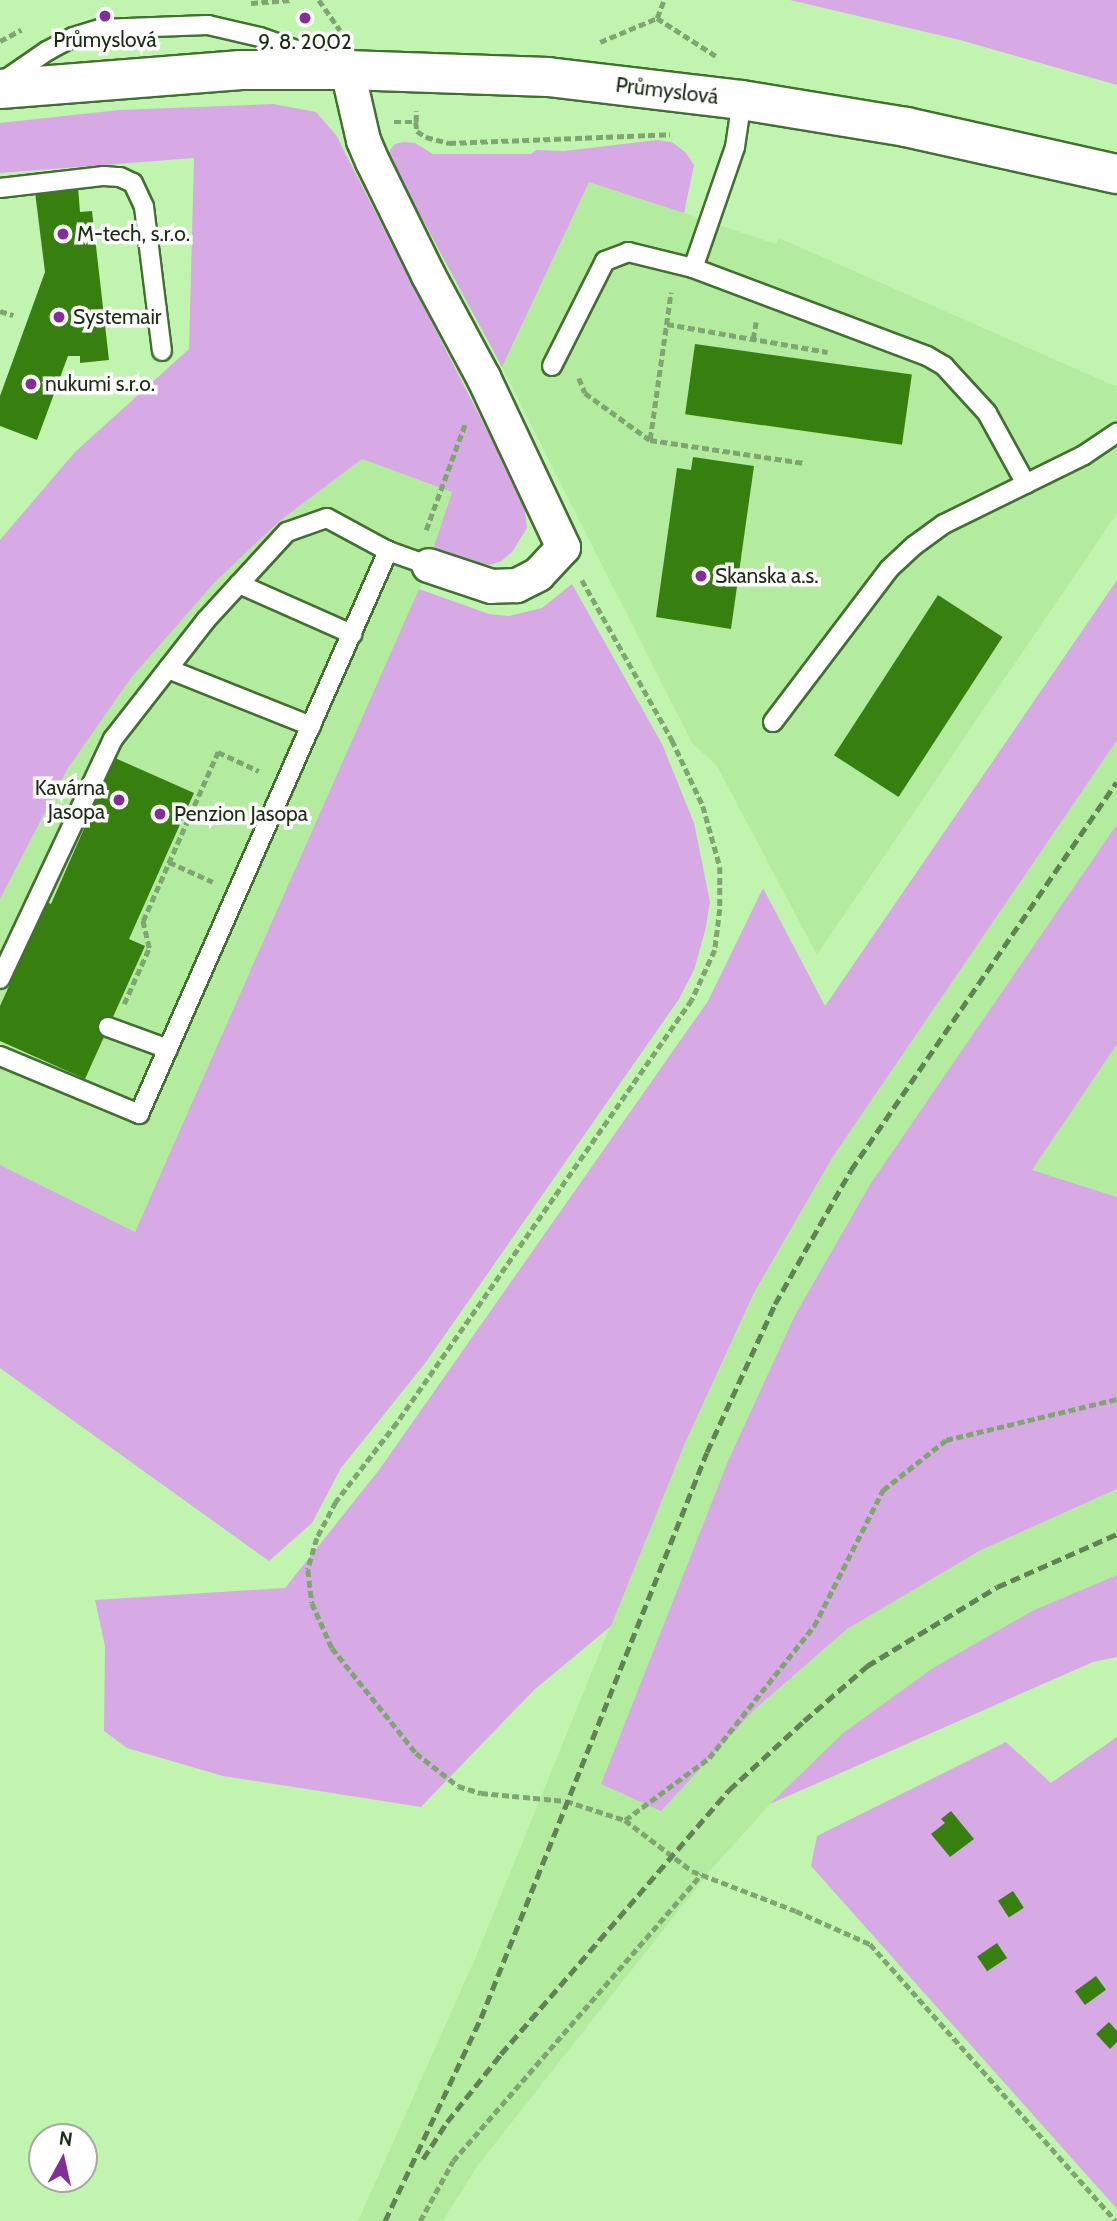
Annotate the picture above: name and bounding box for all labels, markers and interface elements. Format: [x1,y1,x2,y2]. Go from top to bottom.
marker: Průmyslová [97,8,113,24]
marker: 9. 8. 2002 [297,10,313,26]
place label: Průmyslová [53,27,157,53]
place label: 9. 8. 2002 [258,29,352,55]
street label: Průmyslová [614,72,720,110]
place label: M-tech, s.r.o. [77,221,190,247]
marker: M-tech, s.r.o. [55,226,71,242]
place label: Systemair [73,304,161,330]
marker: Systemair [51,309,67,325]
place label: nukumi s.r.o. [45,371,155,397]
marker: nukumi s.r.o. [23,376,39,392]
place label: Skanska a.s. [715,563,819,589]
marker: Skanska a.s. [693,568,709,584]
place label: Kavárna Jasopa [35,775,105,825]
marker: Kavárna Jasopa [111,792,127,808]
place label: Penzion Jasopa [174,801,308,827]
marker: Penzion Jasopa [152,806,168,822]
north arrow [28,2123,98,2193]
text: N [57,2126,74,2151]

